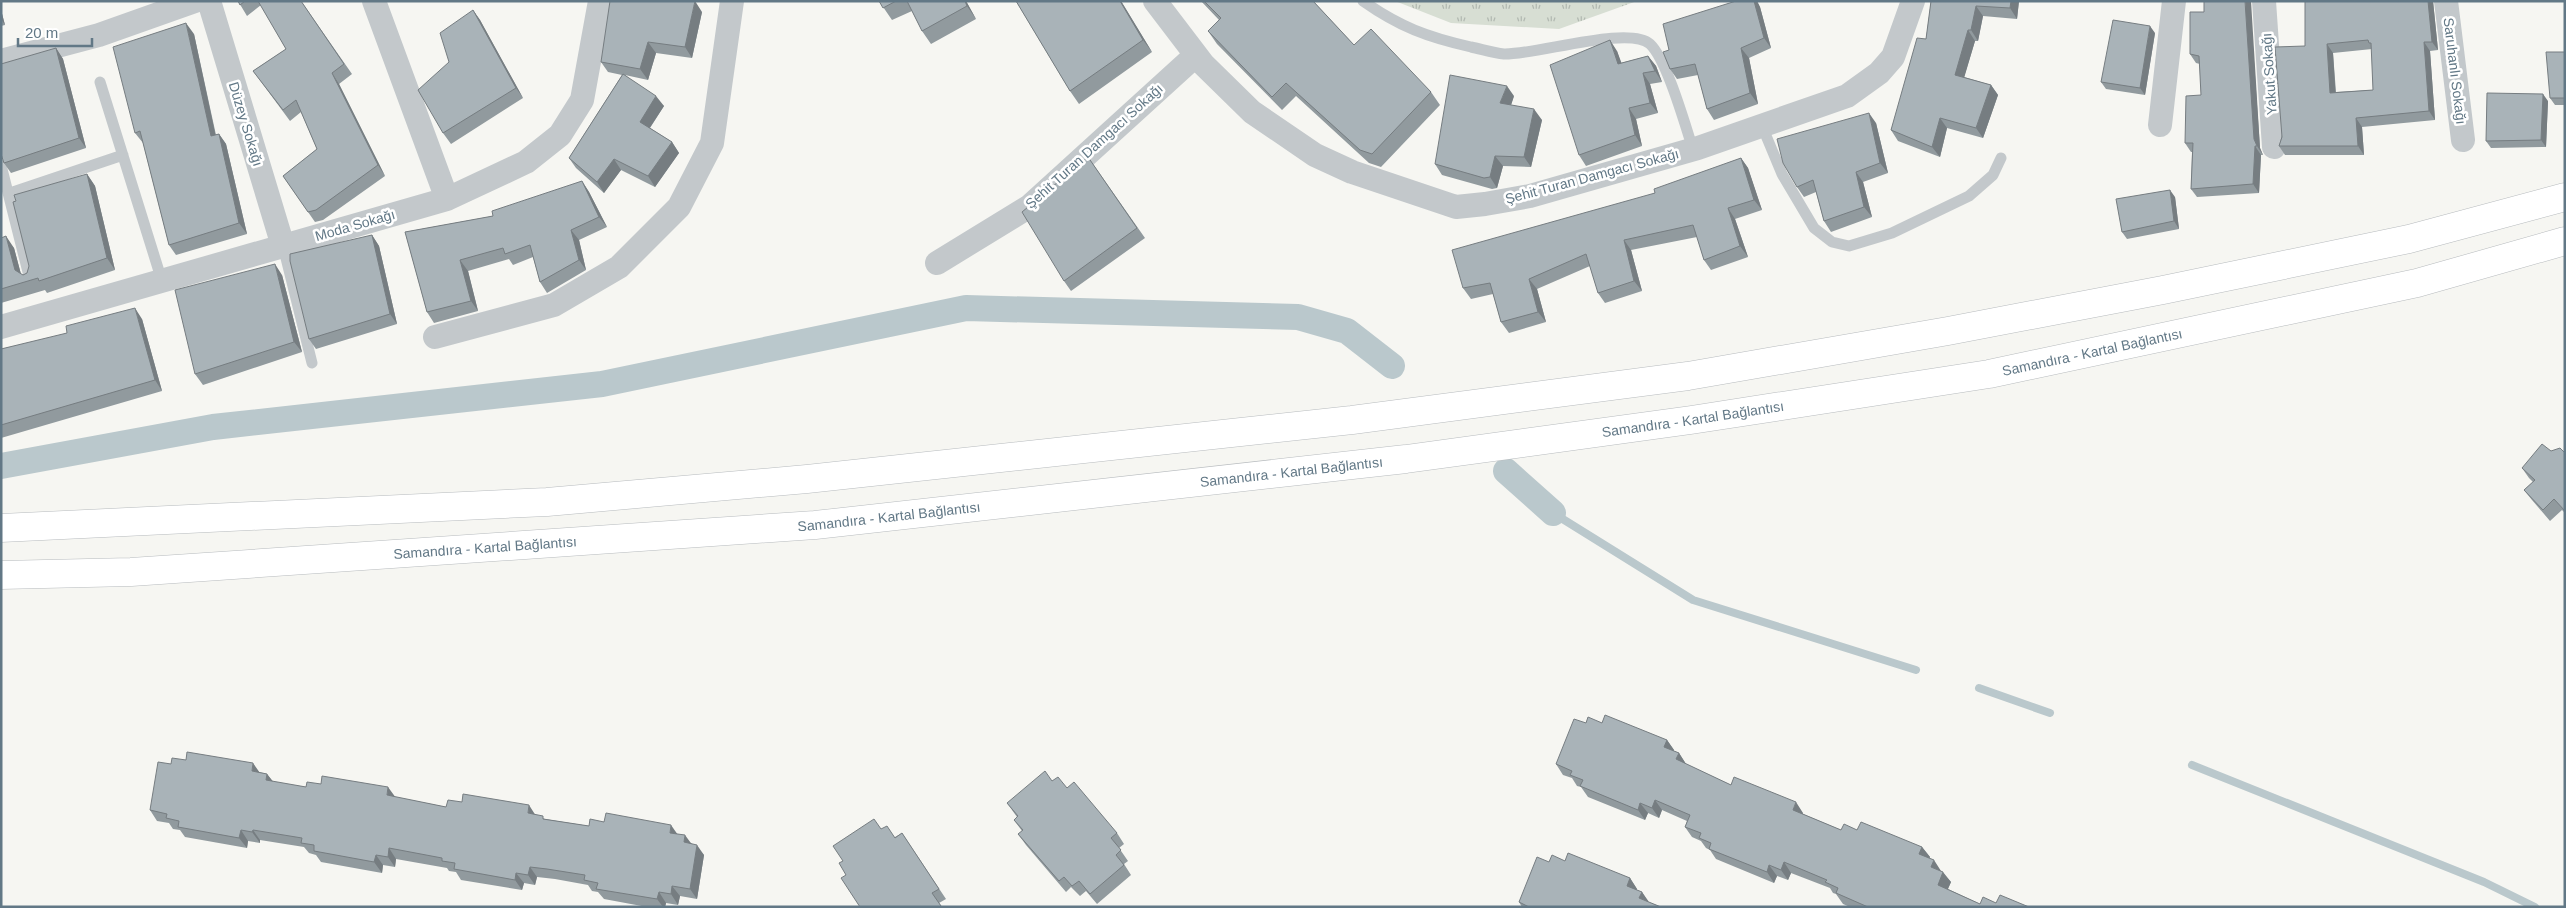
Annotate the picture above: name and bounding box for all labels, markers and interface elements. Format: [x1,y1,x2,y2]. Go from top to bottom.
scale bar [18,15,91,47]
street label: Saruhanlı Sokağı [2441,17,2469,125]
text: 20 m [25,24,58,41]
street label: Yakut Sokağı [2258,32,2280,116]
street label: Düzey Sokağı [226,80,266,168]
street label: Şehit Turan Damgacı Sokağı [1022,80,1166,212]
street label: Şehit Turan Damgacı Sokağı [1503,145,1681,207]
street label: Moda Sokağı [313,206,397,244]
street label: Samandıra - Kartal Bağlantısı [2001,325,2184,379]
street label: Samandıra - Kartal Bağlantısı [1601,398,1785,440]
street label: Samandıra - Kartal Bağlantısı [1199,454,1384,490]
street label: Samandıra - Kartal Bağlantısı [797,499,981,534]
street label: Samandıra - Kartal Bağlantısı [393,533,577,562]

